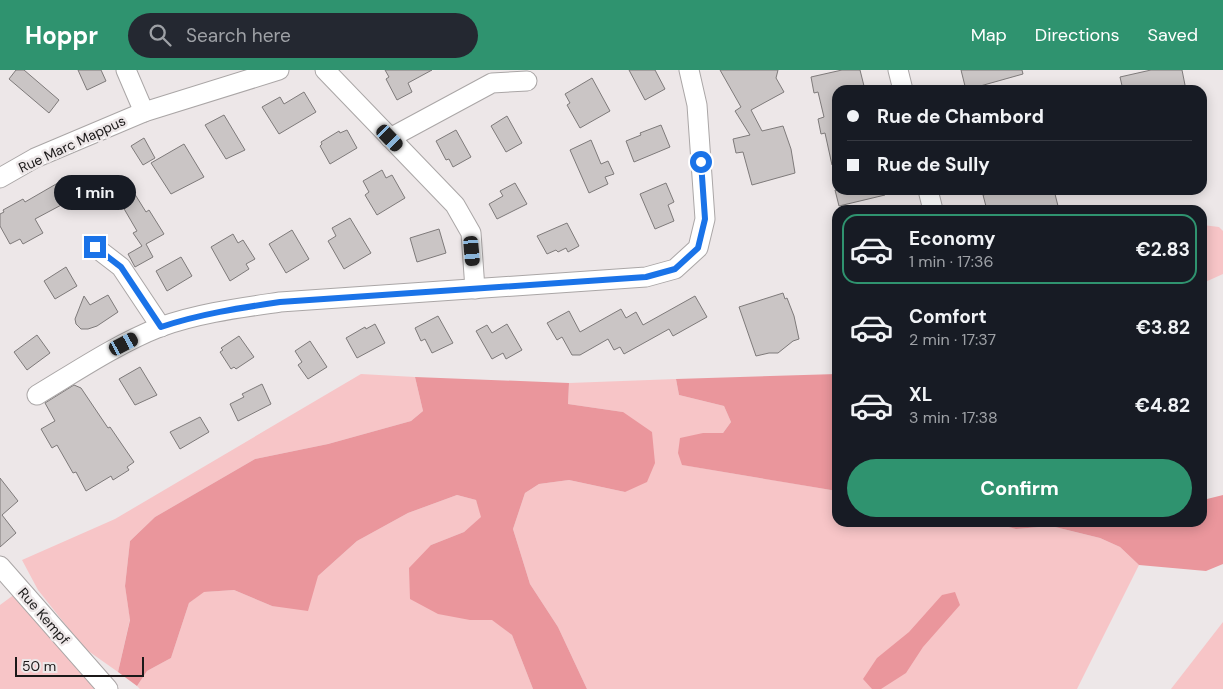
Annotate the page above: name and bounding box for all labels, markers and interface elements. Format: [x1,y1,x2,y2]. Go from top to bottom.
search box [128,13,478,58]
text: Hoppr [25,20,98,51]
icon: search [146,21,174,49]
text: Search here [186,23,291,48]
text: Map [971,23,1007,47]
text: Directions [1035,23,1120,47]
text: Saved [1148,23,1198,47]
text: Rue de Chambord [877,104,1044,129]
street label: Rue Marc Mappus [16,111,128,177]
car [374,122,405,154]
route start [690,151,712,173]
text: Rue de Sully [877,152,990,177]
callout: 1 min [54,174,136,210]
text: 1 min [76,182,114,203]
text: Economy [909,226,996,251]
icon: car [849,227,894,272]
car [463,235,480,267]
route end [84,236,106,258]
text: €2.83 [1136,237,1190,262]
text: 1 min · 17:36 [909,251,993,272]
text: Comfort [909,304,987,329]
icon: car [849,305,894,350]
text: €3.82 [1136,315,1190,340]
text: 2 min · 17:37 [909,329,996,350]
car [107,330,140,358]
text: XL [909,382,932,407]
icon: car [849,383,894,428]
text: €4.82 [1135,393,1190,418]
text: 3 min · 17:38 [909,407,998,428]
button: Confirm [847,459,1192,517]
street label: Rue Kempf [14,584,74,648]
scale bar [15,654,144,677]
text: 50 m [22,657,56,675]

